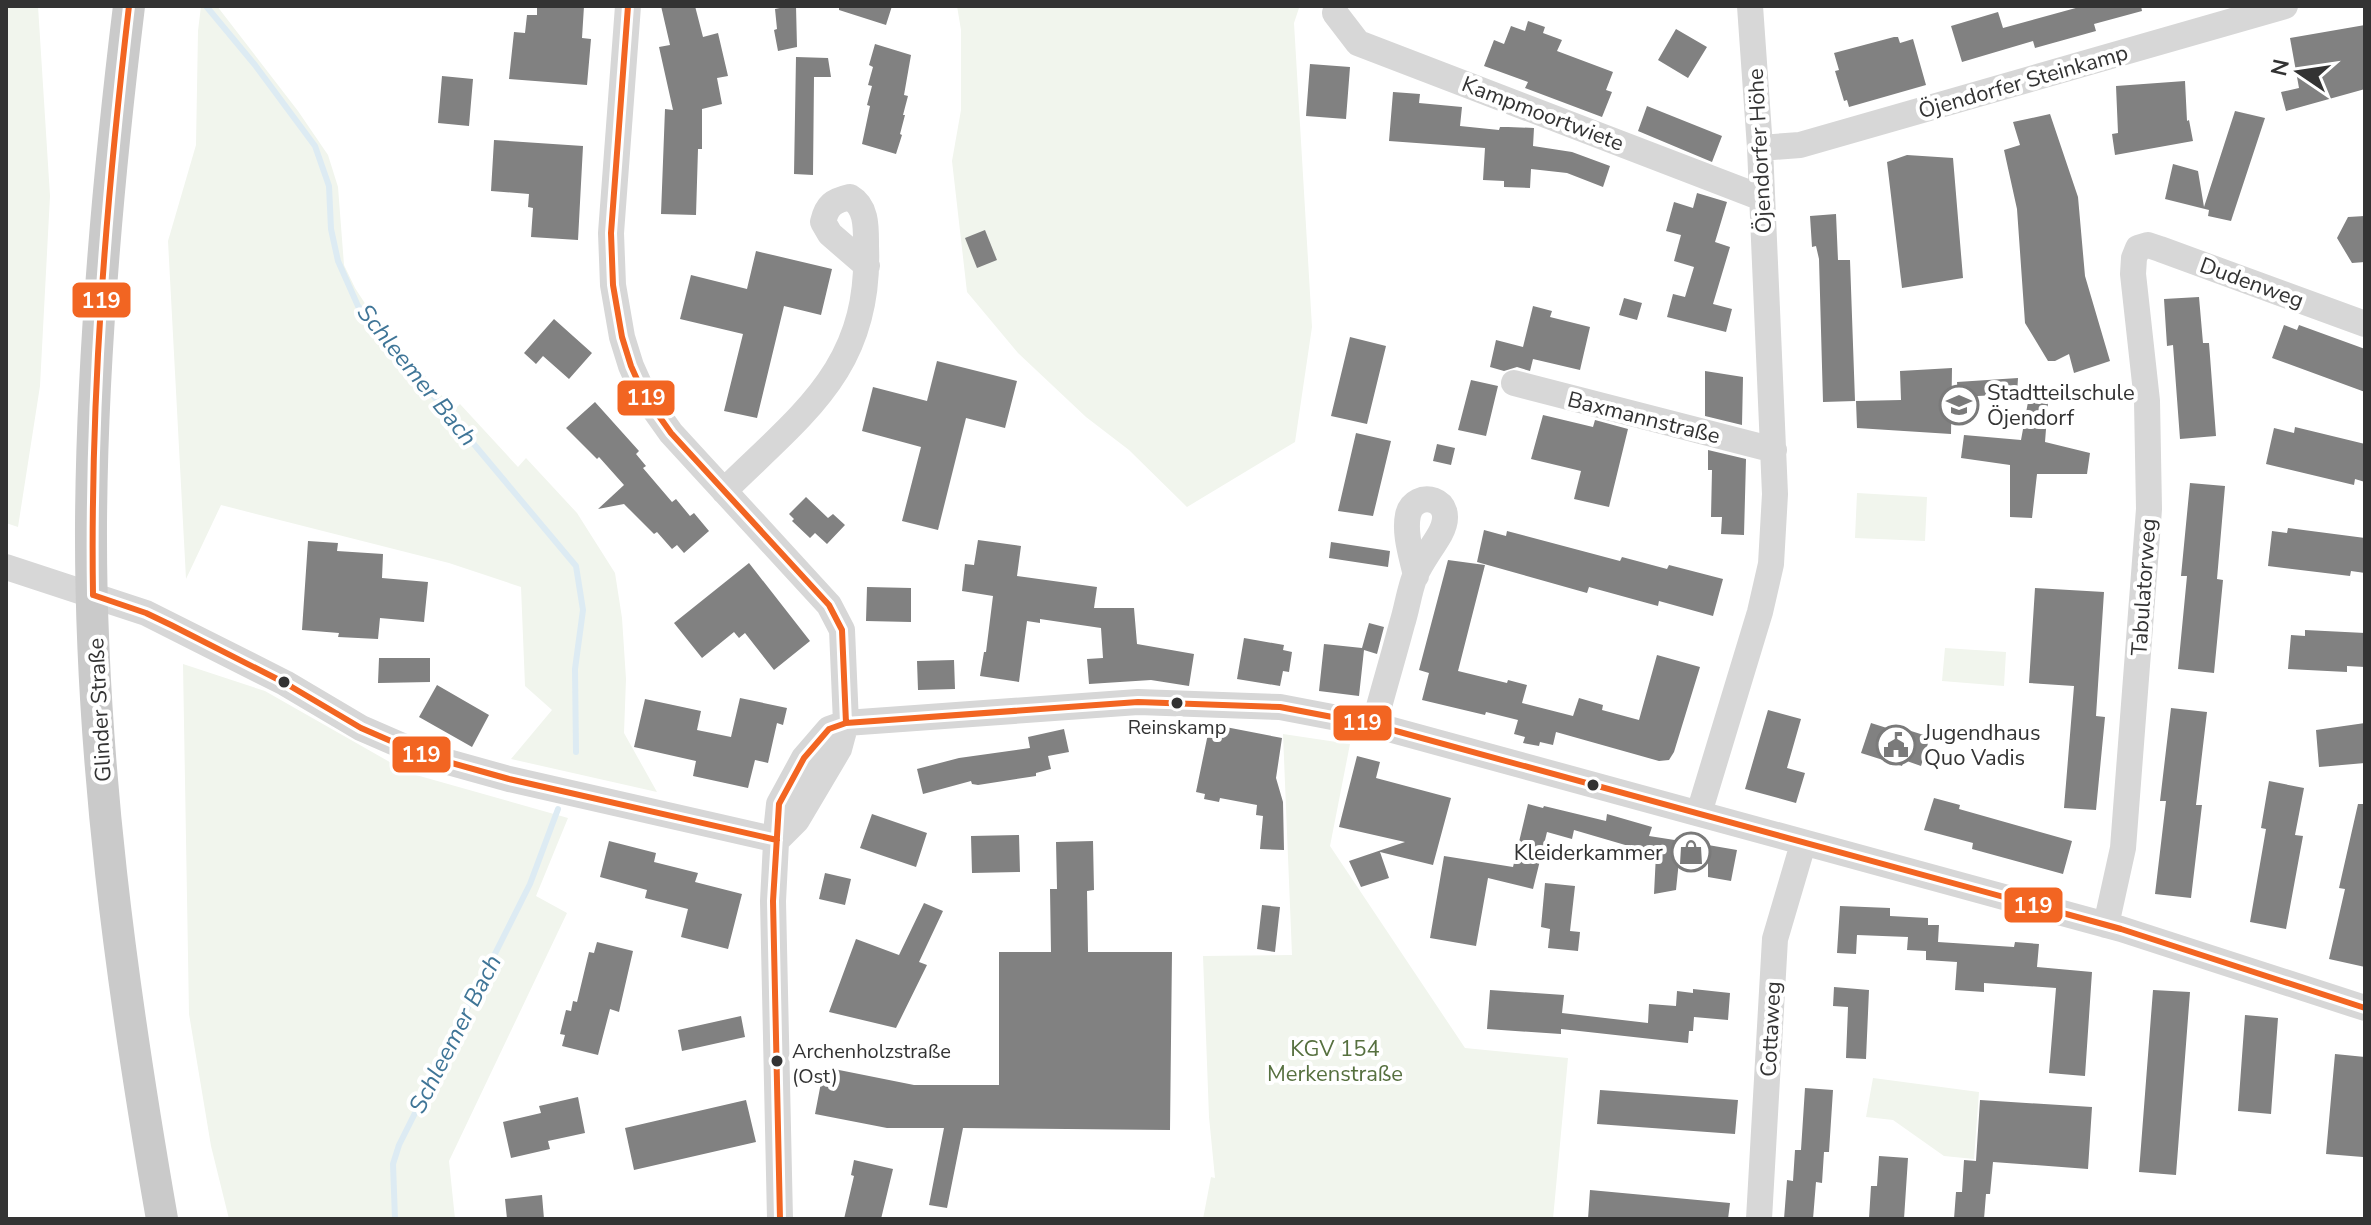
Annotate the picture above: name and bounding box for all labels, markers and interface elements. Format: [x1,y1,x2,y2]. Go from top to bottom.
north arrow [2259,32,2339,112]
street label: Öjendorfer Steinkamp [1915,38,2132,126]
text: N [2264,56,2297,79]
street label: Öjendorfer Höhe [1741,68,1779,234]
street label: Kampmoortwiete [1457,69,1628,159]
street label: Dudenweg [2196,250,2308,316]
line badge: 119 [71,281,132,319]
text: 119 [81,286,121,316]
water label: Schleemer Bach [350,297,484,453]
place label: Stadtteilschule Öjendorf [1987,378,2135,433]
line badge: 119 [616,379,676,417]
text: 119 [626,383,666,413]
street label: Baxmannstraße [1564,384,1723,451]
school or university icon: Stadtteilschule Öjendorf [1938,384,1980,426]
street label: Tabulatorweg [2124,517,2164,657]
street label: Glinder Straße [81,637,119,783]
unlabelled marker [276,674,292,690]
marker: Reinskamp [1169,695,1185,711]
line badge: 119 [1332,704,1393,742]
text: 119 [1342,708,1382,738]
place label: Reinskamp [1128,714,1226,741]
place label: Jugendhaus Quo Vadis [1923,718,2040,773]
public building icon: Jugendhaus Quo Vadis [1875,724,1917,766]
line badge: 119 [391,735,452,774]
text: 119 [401,740,441,770]
unlabelled marker [1585,777,1601,793]
shop icon: Kleiderkammer [1670,831,1712,873]
place label: Kleiderkammer [1514,838,1663,868]
line badge: 119 [2003,886,2064,924]
text: 119 [2013,891,2053,921]
water label: Schleemer Bach [401,949,509,1119]
street label: Cottaweg [1754,980,1788,1078]
park label: KGV 154 Merkenstraße [1267,1034,1403,1089]
place label: Archenholzstraße (Ost) [792,1038,951,1090]
marker: Archenholzstraße (Ost) [769,1053,785,1069]

